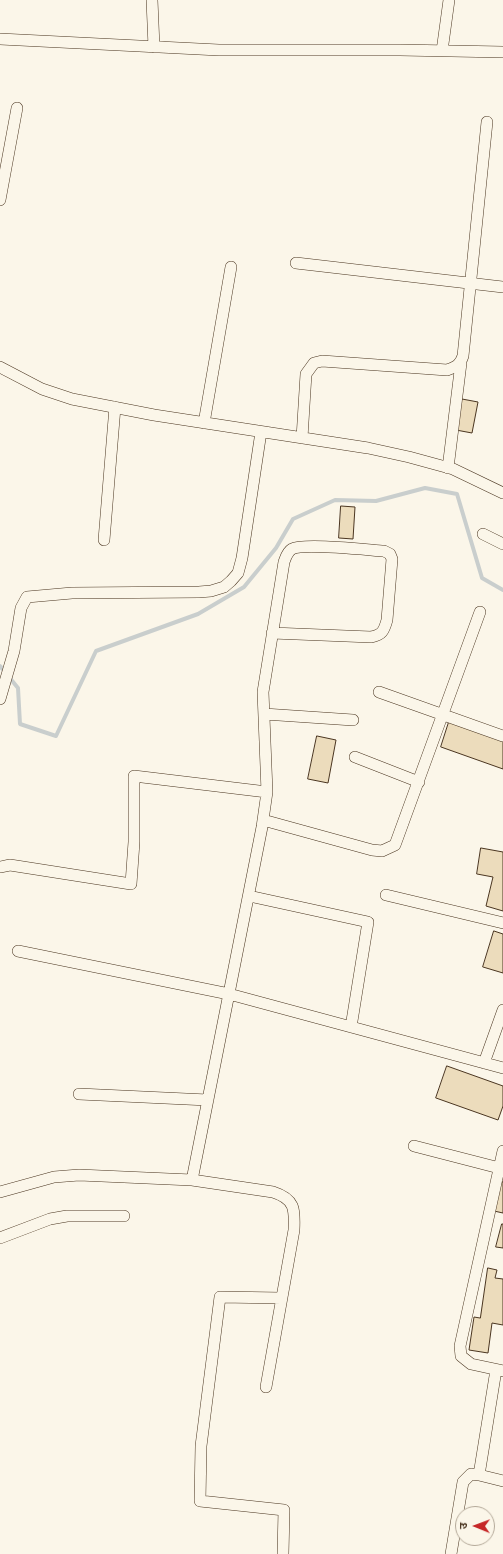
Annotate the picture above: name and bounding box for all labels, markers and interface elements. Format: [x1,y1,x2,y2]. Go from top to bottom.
north arrow [455,1506,495,1546]
text: उ [456,1522,471,1529]

